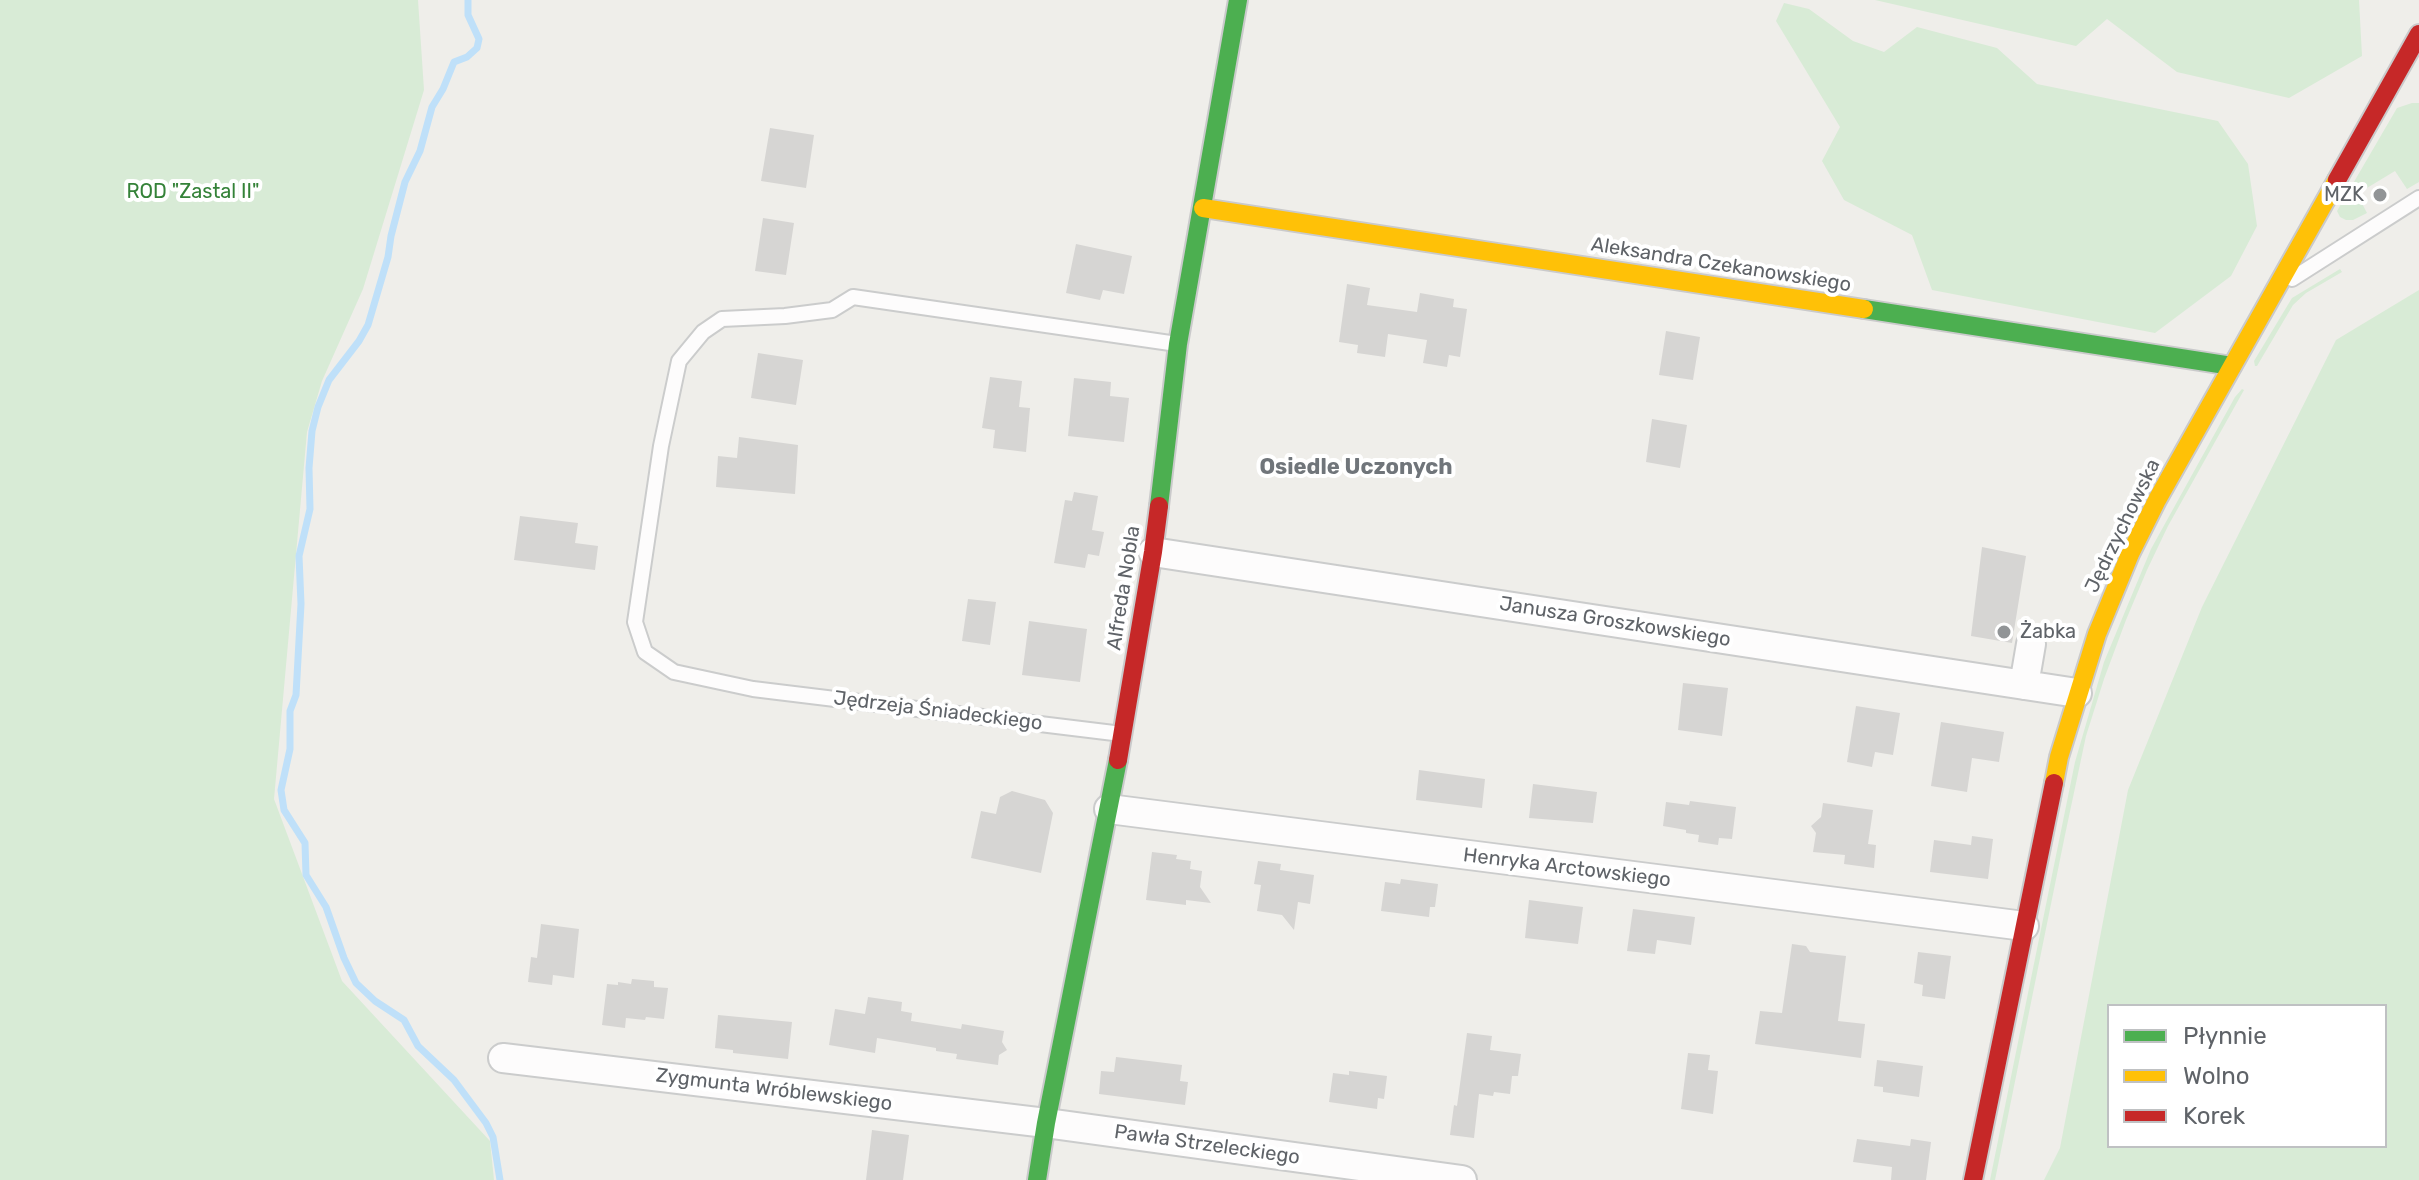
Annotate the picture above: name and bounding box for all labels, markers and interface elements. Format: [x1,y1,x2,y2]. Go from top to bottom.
park label: ROD "Zastal II" [126,180,260,204]
place label: MZK [2324,183,2364,207]
marker: MZK [2371,186,2389,204]
street label: Aleksandra Czekanowskiego [1589,233,1853,297]
district label: Osiedle Uczonych [1259,455,1453,481]
street label: Jędrzychowska [2080,455,2166,597]
street label: Alfreda Nobla [1102,524,1146,652]
street label: Janusza Groszkowskiego [1498,592,1732,652]
place label: Żabka [2020,620,2076,644]
marker: Żabka [1995,623,2013,641]
street label: Jędrzeja Śniadeckiego [832,686,1044,736]
street label: Henryka Arctowskiego [1462,843,1672,893]
legend [2107,1004,2387,1148]
text: Płynnie [2183,1022,2267,1050]
text: Wolno [2183,1062,2250,1090]
street label: Zygmunta Wróblewskiego [655,1064,893,1116]
text: Korek [2183,1102,2245,1130]
street label: Pawła Strzeleckiego [1113,1120,1301,1170]

